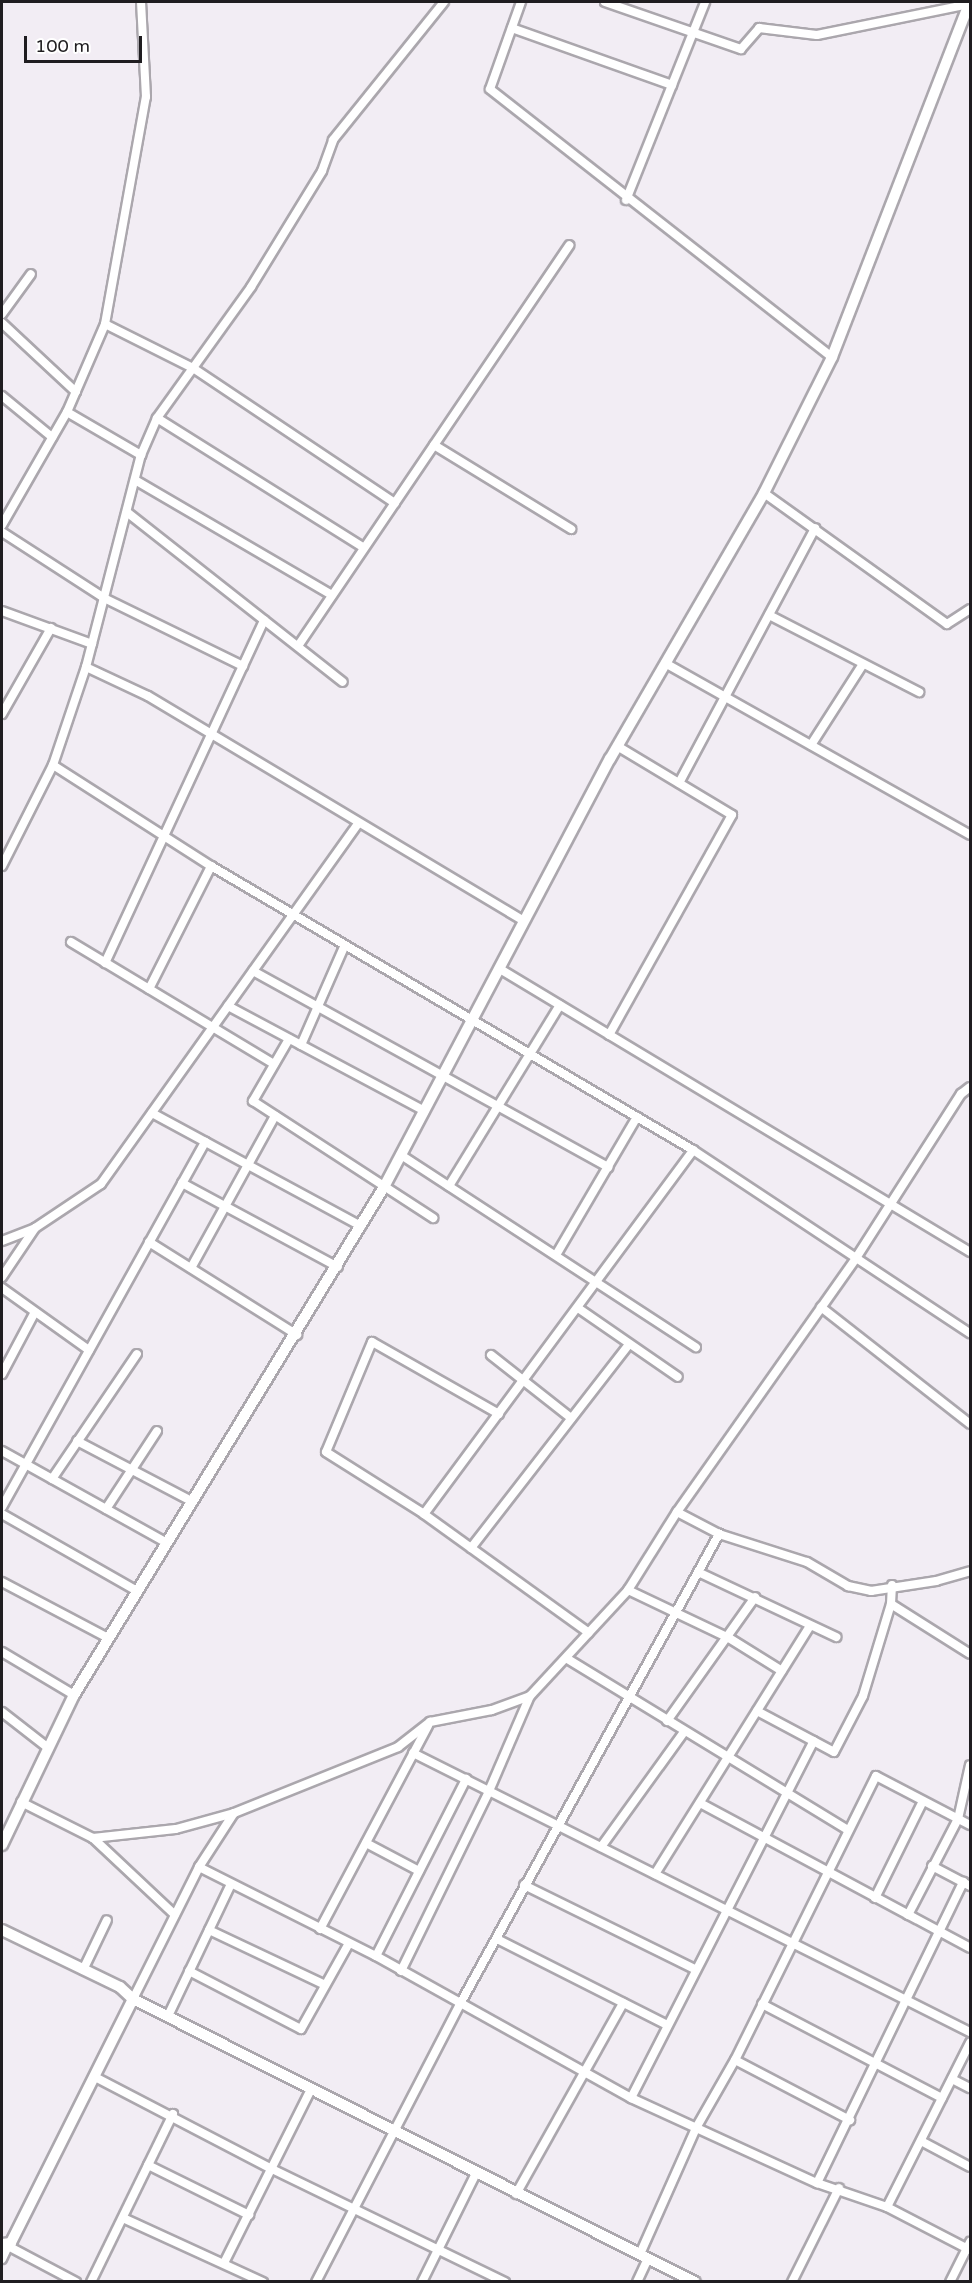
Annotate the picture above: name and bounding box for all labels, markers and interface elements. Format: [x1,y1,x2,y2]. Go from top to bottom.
scale bar [27,24,146,62]
text: 100 m [35,35,90,57]

